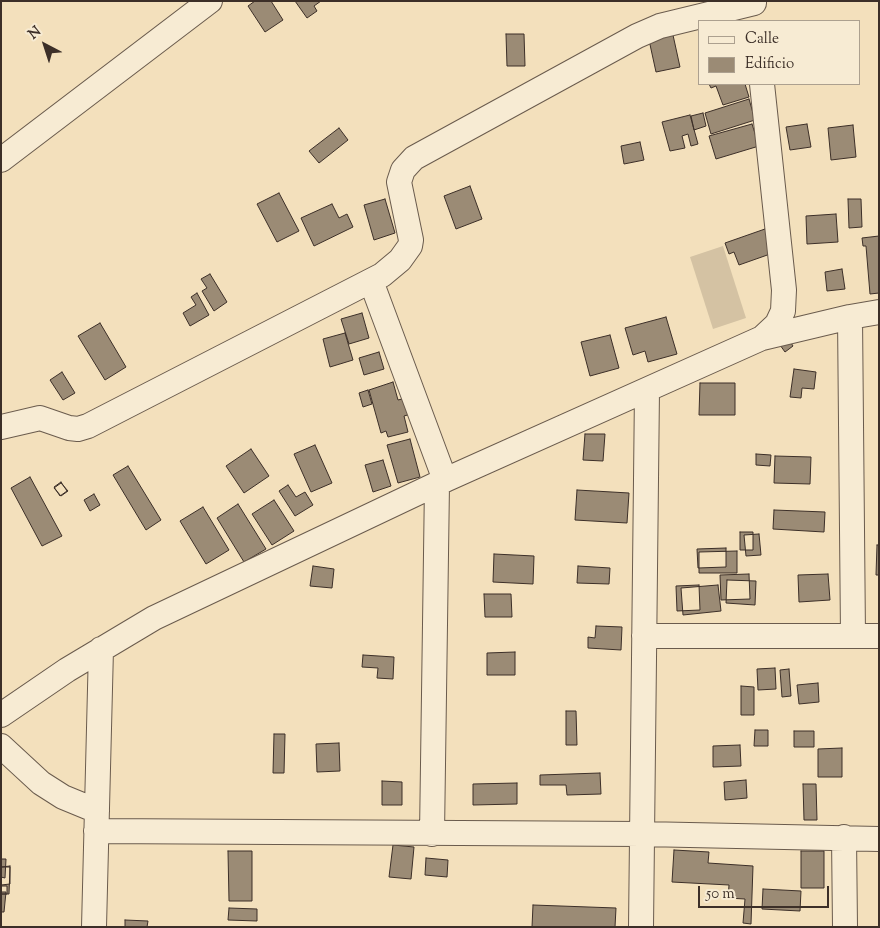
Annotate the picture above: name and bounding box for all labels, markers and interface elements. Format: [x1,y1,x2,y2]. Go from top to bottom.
north arrow [20,20,70,70]
legend [698,20,860,85]
text: N [25,22,46,45]
text: Calle [745,29,779,50]
text: Edificio [745,54,794,75]
scale bar [700,876,831,908]
text: 50 m [706,884,735,905]

